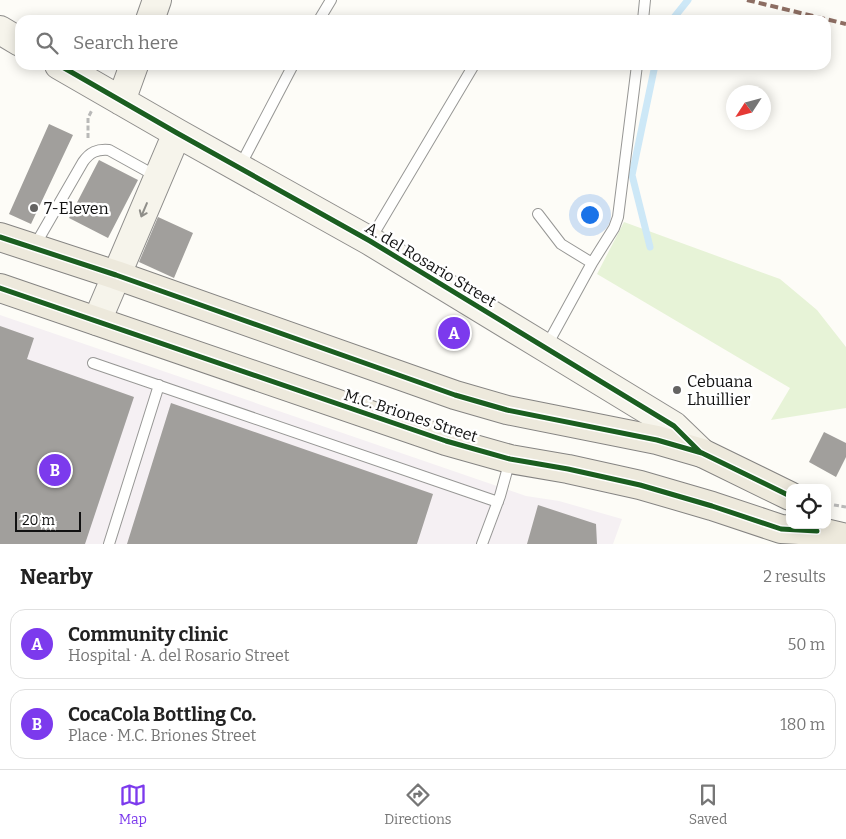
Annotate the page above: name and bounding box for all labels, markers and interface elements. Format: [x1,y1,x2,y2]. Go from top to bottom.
search box [15,15,831,70]
icon: search [33,29,61,57]
text: Search here [73,31,178,54]
north arrow [726,85,771,130]
place label: 7-Eleven [44,199,109,218]
marker: 7-Eleven [28,202,40,214]
one-way arrow [138,202,148,217]
your location [577,202,603,228]
street label: A. del Rosario Street [362,218,500,311]
pin: A [438,314,470,352]
place label: Cebuana Lhuillier [687,372,753,409]
marker: Cebuana Lhuillier [671,384,683,396]
street label: M.C. Briones Street [342,385,480,446]
pin: B [39,451,71,489]
map controls [786,484,831,529]
button: locate [786,484,831,529]
scale bar [15,509,81,532]
text: 20 m [22,512,55,529]
text: Nearby [20,564,93,590]
text: 2 results [763,567,826,586]
text: Community clinic [68,623,228,646]
text: A [31,635,43,654]
text: 50 m [788,635,825,654]
text: Hospital · A. del Rosario Street [68,646,290,665]
text: CocaCola Bottling Co. [68,703,256,726]
text: B [32,715,42,734]
text: 180 m [780,715,825,734]
text: Place · M.C. Briones Street [68,726,256,745]
tab: Map [119,781,147,828]
tab: Directions [384,781,452,828]
tab: Saved [689,781,727,828]

